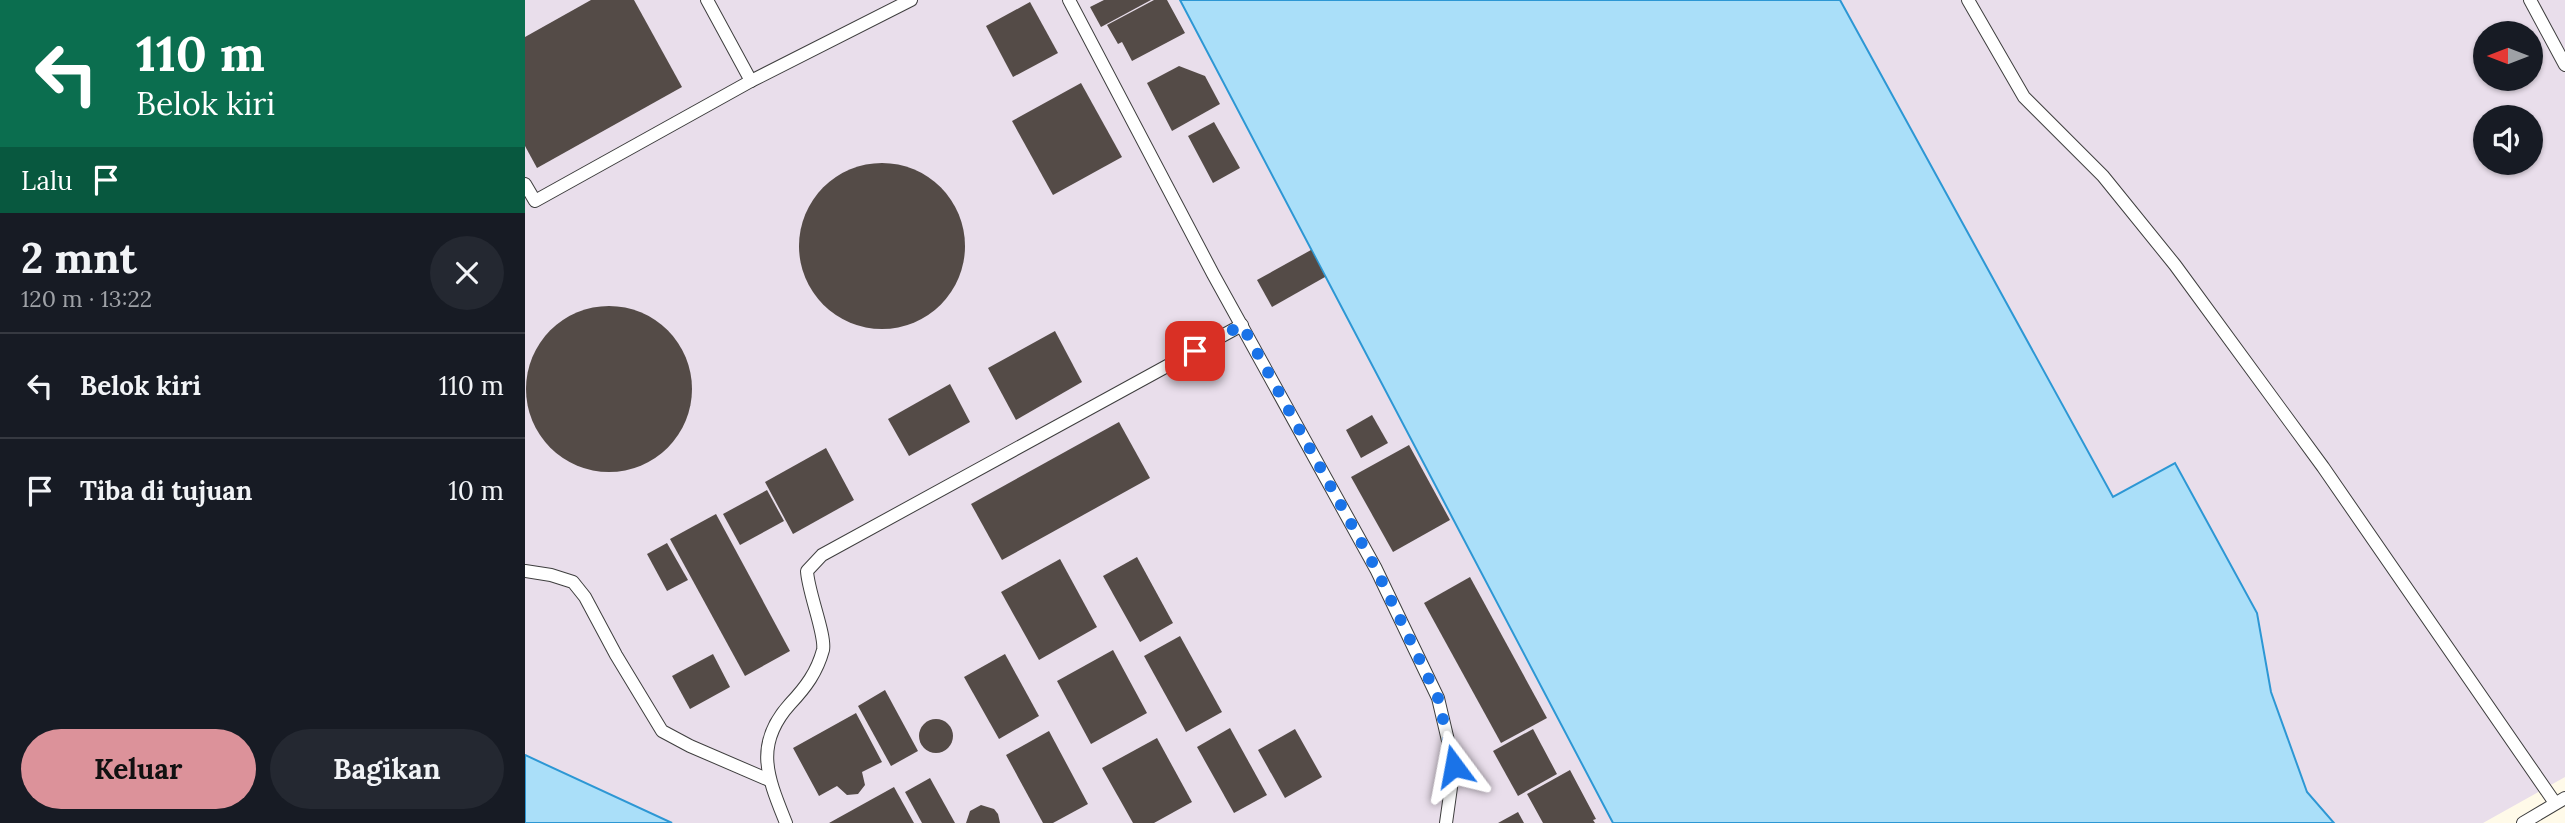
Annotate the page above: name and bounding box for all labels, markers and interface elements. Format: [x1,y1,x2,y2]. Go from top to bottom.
north arrow [2473,21,2543,91]
map controls [2473,21,2543,175]
text: 110 m [136,22,265,84]
icon: left [21,28,112,119]
text: Belok kiri [136,83,275,124]
button: sound [2473,105,2543,175]
icon: arrive [87,161,125,199]
text: Lalu [21,164,73,197]
text: 2 mnt [21,231,137,285]
button: close [430,236,504,310]
text: 120 m · 13:22 [21,284,152,313]
pin [1165,321,1225,381]
icon: arrive [1176,332,1214,370]
icon: left [21,367,59,405]
text: Belok kiri [80,369,201,402]
text: 110 m [439,369,504,402]
icon: arrive [21,472,59,510]
text: Tiba di tujuan [80,474,252,507]
text: 10 m [448,474,504,507]
button: Keluar [21,729,256,809]
button: Bagikan [270,729,504,809]
position arrow [1417,729,1491,803]

